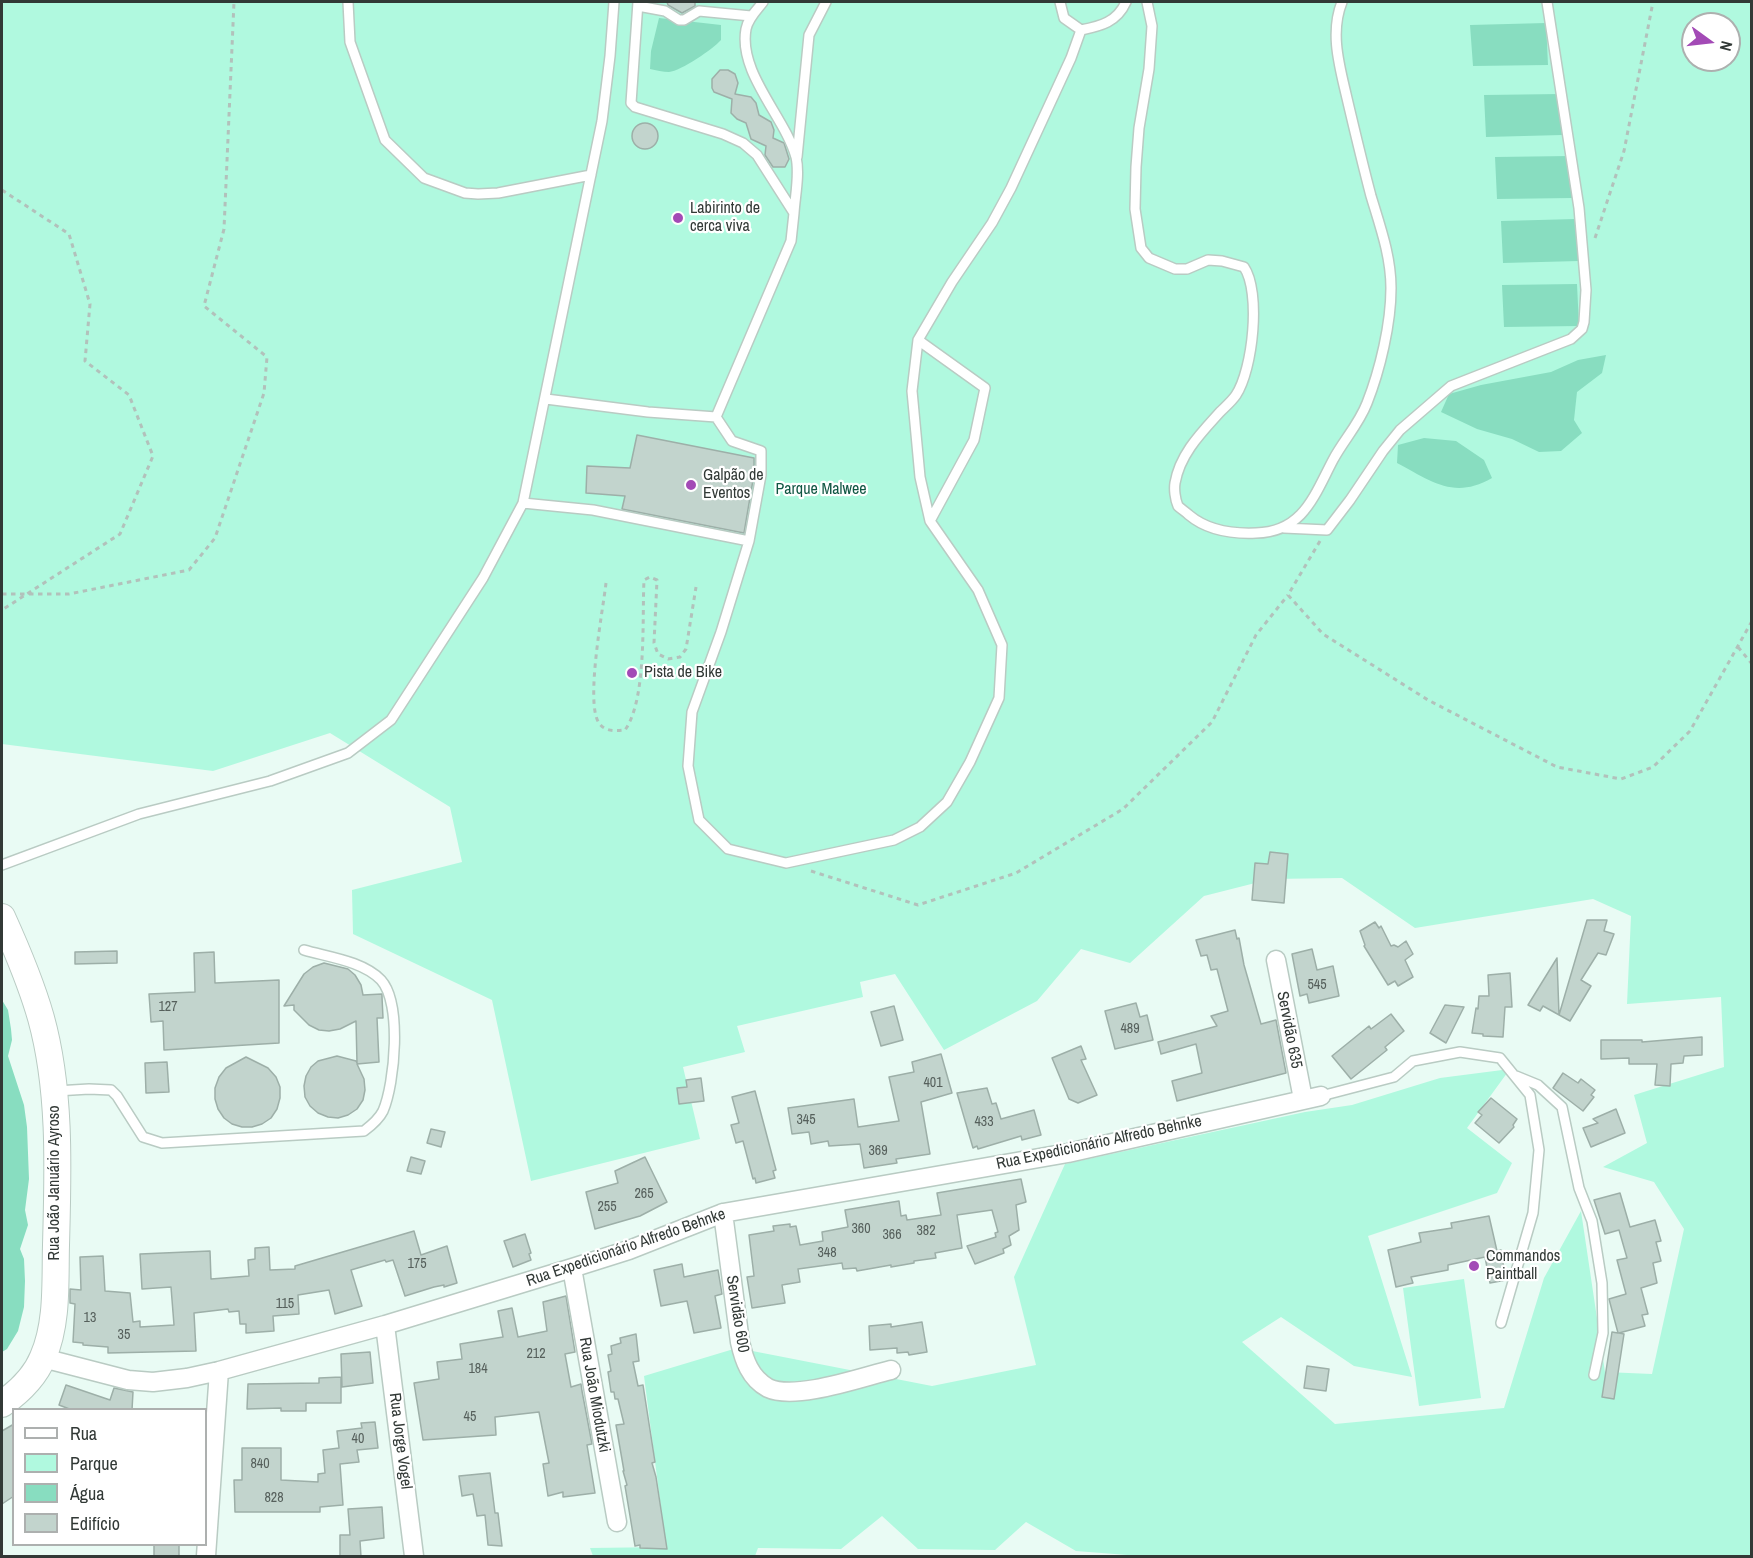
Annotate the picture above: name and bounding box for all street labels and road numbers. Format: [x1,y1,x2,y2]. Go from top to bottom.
street label: Servidão 635 [1272,990,1306,1070]
street label: Rua João Januário Ayroso [45,1105,65,1261]
street label: Rua Expedicionário Alfredo Behnke [995,1112,1203,1174]
street label: Rua Expedicionário Alfredo Behnke [524,1205,728,1291]
street label: Servidão 600 [721,1274,753,1354]
street label: Rua João Miodutzki [574,1336,614,1454]
street label: Rua Jorge Vogel [385,1392,415,1490]

